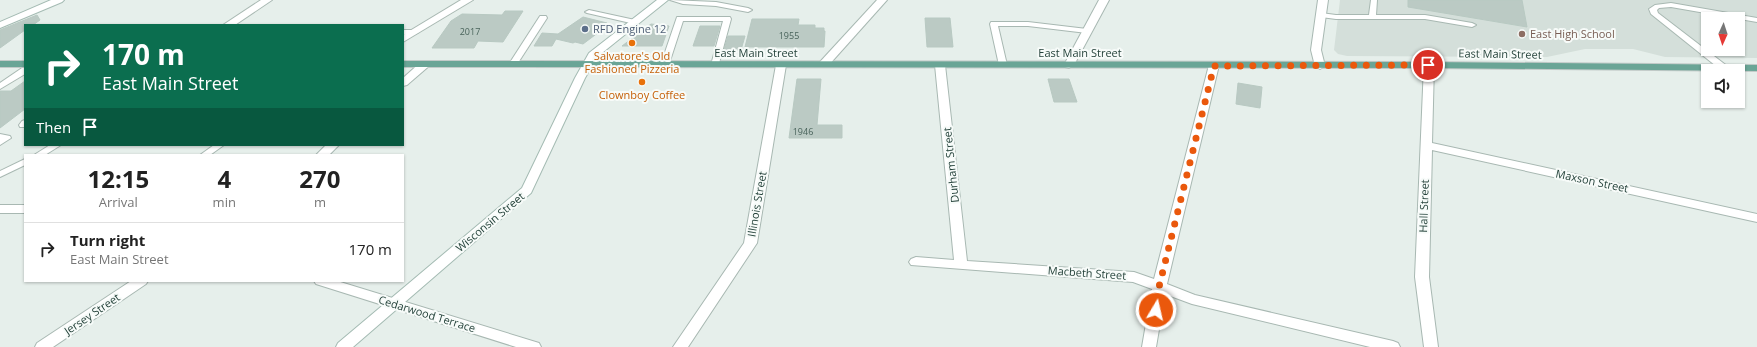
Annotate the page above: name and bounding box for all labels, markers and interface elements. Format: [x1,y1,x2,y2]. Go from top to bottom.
north arrow [1701,12,1745,56]
map controls [1701,12,1745,108]
place label: RFD Engine 12 [593,21,666,36]
marker: RFD Engine 12 [580,24,590,34]
house number: 2017 [460,25,480,38]
place label: East High School [1530,26,1615,41]
house number: 1955 [779,29,799,42]
marker: East High School [1517,29,1527,39]
text: 170 m [102,35,185,73]
marker: Salvatore's Old Fashioned Pizzeria [627,38,637,48]
icon: right [36,40,88,92]
street label: East Main Street [714,45,798,60]
street label: East Main Street [1038,45,1122,60]
street label: East Main Street [1458,45,1542,62]
place label: Salvatore's Old Fashioned Pizzeria [585,48,679,76]
pin [1411,48,1445,82]
icon: arrive [1417,54,1439,76]
button: sound [1701,64,1745,108]
text: East Main Street [102,71,238,95]
marker: Clownboy Coffee [637,77,647,87]
place label: Clownboy Coffee [599,87,685,102]
icon: arrive [79,116,101,138]
text: Then [36,117,71,137]
house number: 1946 [793,125,813,138]
street label: Durham Street [939,126,962,204]
text: 12:15 [87,162,149,195]
text: 4 [217,162,231,195]
text: 270 [299,162,341,195]
street label: Maxson Street [1554,165,1630,196]
street label: Illinois Street [743,170,770,238]
street label: Hall Street [1415,179,1432,233]
street label: Wisconsin Street [452,188,527,255]
text: Arrival [99,193,138,211]
text: min [213,193,236,211]
text: m [314,193,326,211]
text: Turn right [70,230,145,250]
icon: right [36,238,58,260]
text: 170 m [348,239,392,259]
text: East Main Street [70,250,169,268]
street label: Macbeth Street [1047,262,1127,283]
street label: Jersey Street [60,289,123,338]
position arrow [1135,289,1177,331]
street label: Cedarwood Terrace [377,292,477,335]

